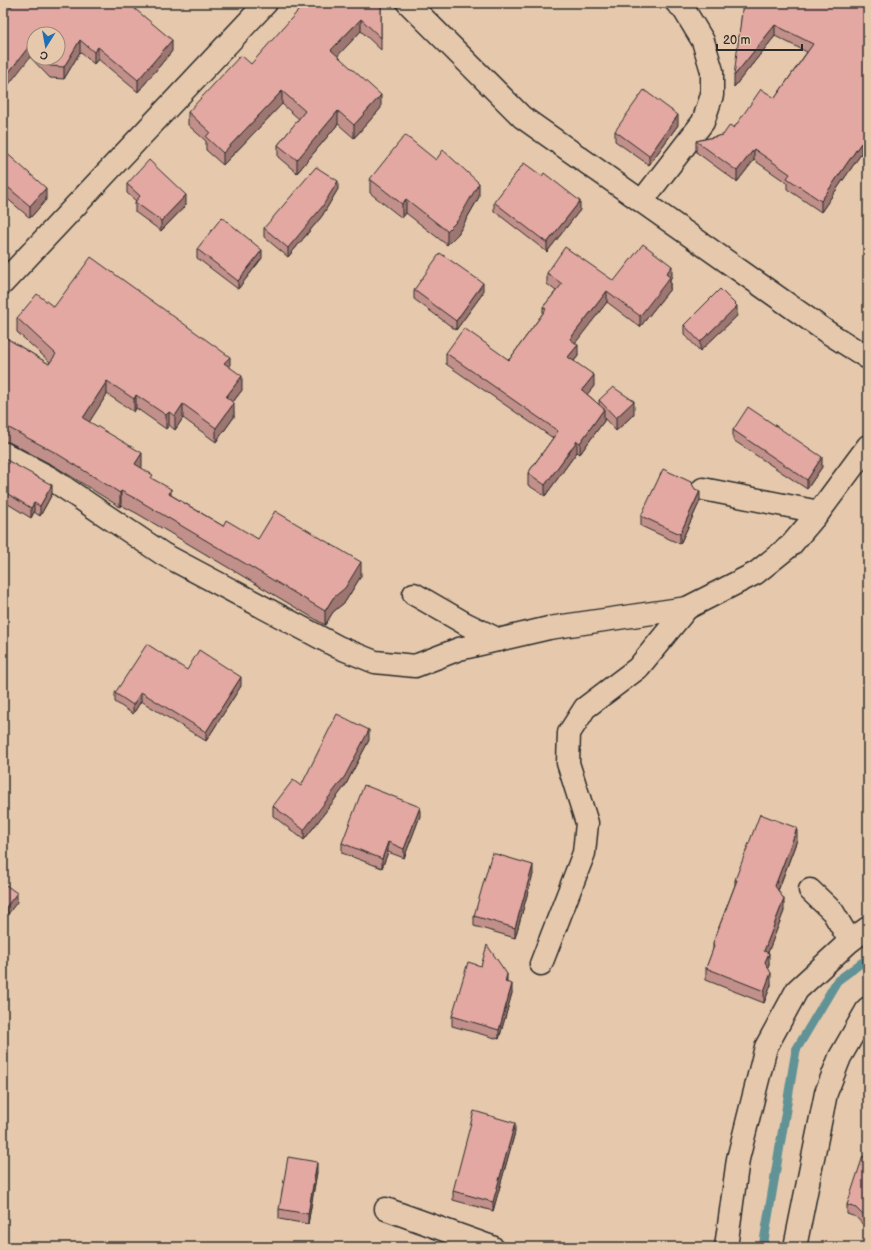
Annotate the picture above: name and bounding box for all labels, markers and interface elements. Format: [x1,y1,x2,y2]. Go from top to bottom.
north arrow [26,26,66,66]
scale bar [717,26,802,52]
text: 20 m [723,33,750,48]
text: С [39,48,49,62]

